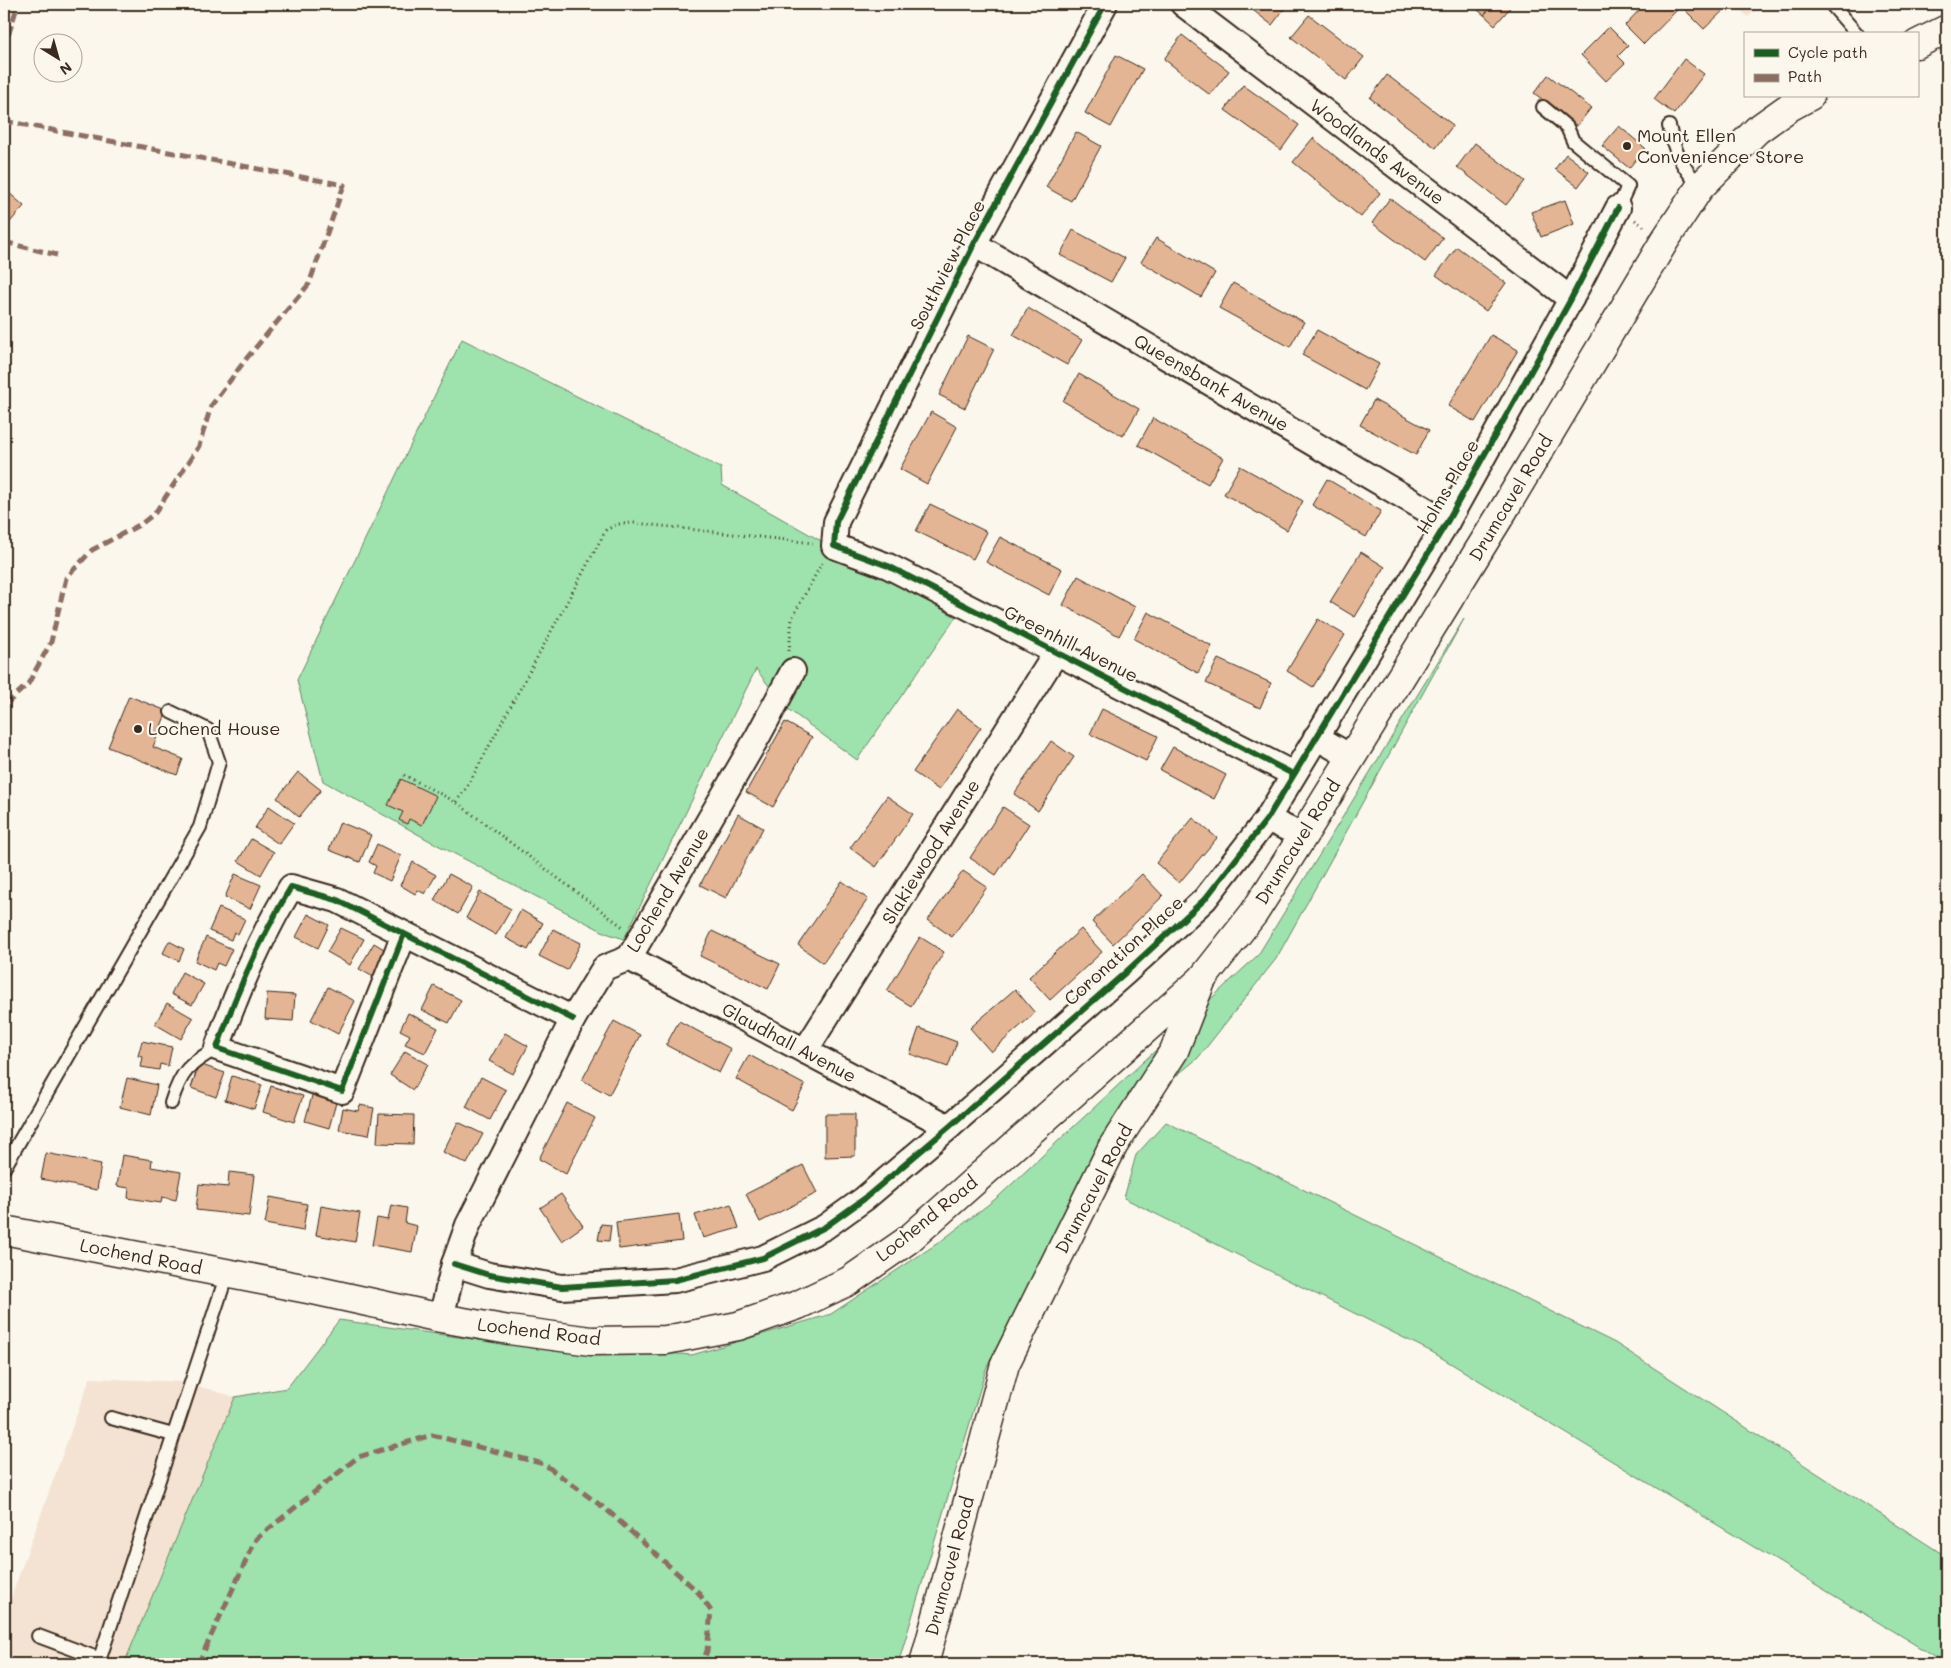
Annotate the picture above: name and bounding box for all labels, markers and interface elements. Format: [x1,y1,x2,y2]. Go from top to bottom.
north arrow [32,32,82,82]
legend [1744,32,1918,98]
text: Cycle path [1788,42,1867,62]
text: N [56,58,76,80]
text: Path [1788,66,1822,86]
street label: Woodlands Avenue [1306,93,1450,210]
place label: Mount Ellen Convenience Store [1637,123,1804,168]
marker: Mount Ellen Convenience Store [1621,140,1633,152]
street label: Southview Place [904,195,990,334]
street label: Queensbank Avenue [1130,328,1293,436]
street label: Drumcavel Road [1463,430,1557,565]
street label: Holms Place [1410,435,1484,538]
street label: Greenhill Avenue [1000,599,1143,687]
place label: Lochend House [148,716,280,740]
marker: Lochend House [132,723,144,735]
street label: Slakiewood Avenue [876,774,985,929]
street label: Drumcavel Road [1249,774,1345,909]
street label: Lochend Avenue [620,823,714,956]
street label: Coronation Place [1059,890,1188,1010]
street label: Glaudhall Avenue [718,997,861,1088]
street label: Drumcavel Road [1049,1120,1137,1257]
street label: Lochend Road [871,1170,982,1267]
street label: Lochend Road [78,1232,204,1280]
street label: Lochend Road [476,1312,602,1350]
street label: Drumcavel Road [919,1493,979,1638]

